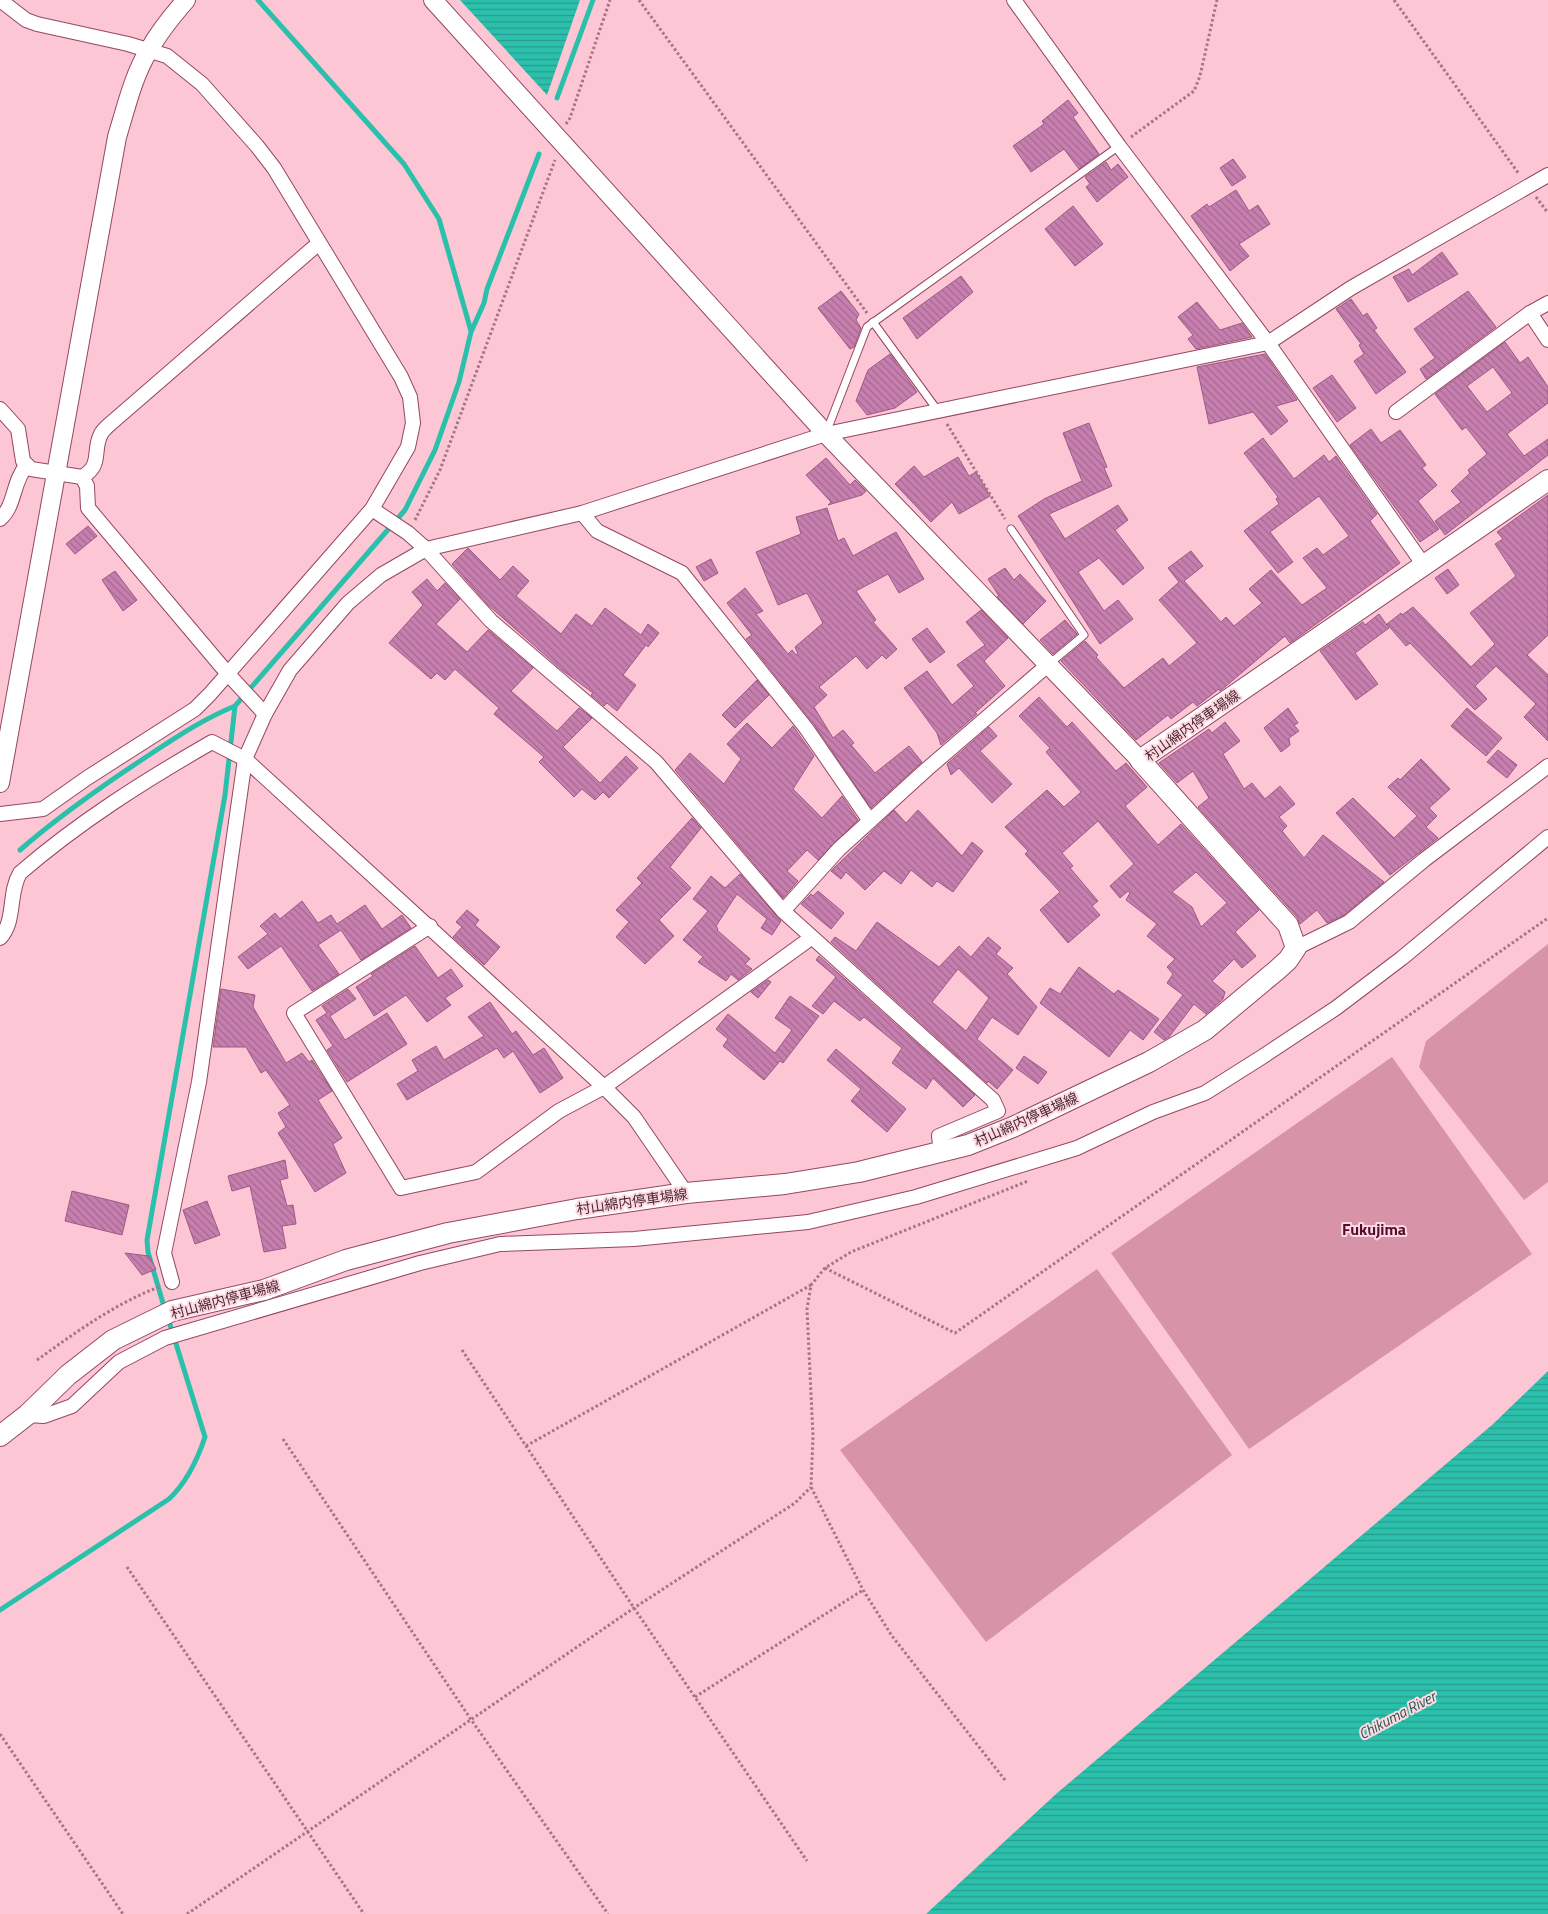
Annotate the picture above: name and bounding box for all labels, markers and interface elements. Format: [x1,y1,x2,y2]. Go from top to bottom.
street label: 村山綿内停車場線 [1140,684,1244,766]
street label: 村山綿内停車場線 [971,1087,1081,1151]
street label: 村山綿内停車場線 [575,1183,689,1219]
district label: Fukujima [1342,1217,1406,1241]
street label: 村山綿内停車場線 [168,1274,282,1324]
water label: Chikuma River [1354,1684,1442,1745]

